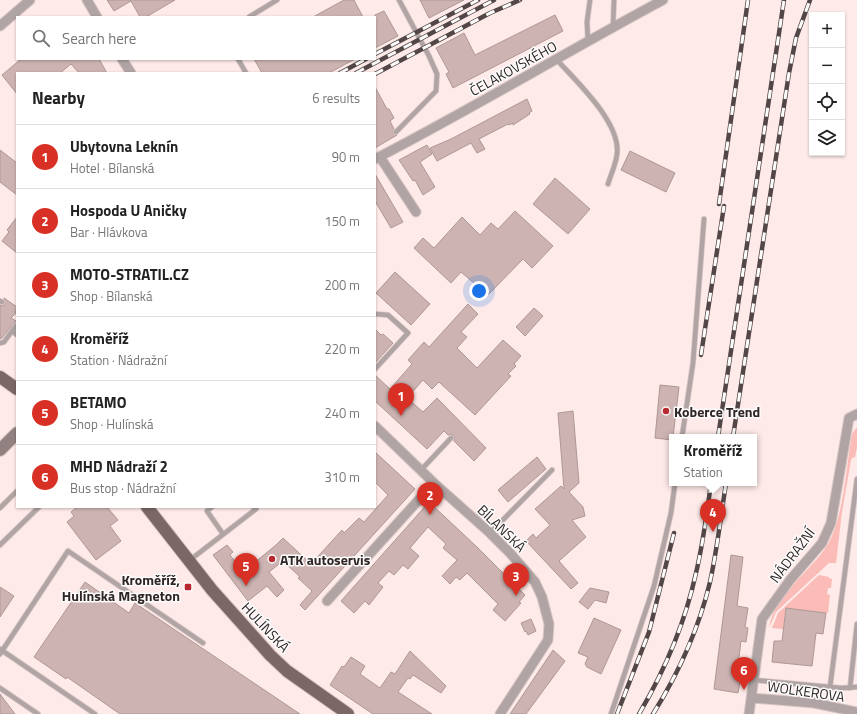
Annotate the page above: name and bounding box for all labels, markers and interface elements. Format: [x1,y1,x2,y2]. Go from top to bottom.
map controls [809,12,845,156]
button: + [809,12,845,48]
search box [16,16,376,60]
icon: search [30,27,52,49]
text: Search here [62,27,136,50]
street label: ČELAKOVSKÉHO [465,35,561,101]
button: − [809,48,845,84]
button: locate [809,84,845,120]
text: Nearby [32,85,85,111]
text: 6 results [312,88,360,108]
button: layers [809,120,845,156]
text: Ubytovna Leknín [70,135,178,158]
text: 1 [41,147,49,167]
text: 90 m [332,147,360,167]
text: Hotel · Bílanská [70,158,154,178]
text: Hospoda U Aničky [70,199,187,222]
text: 2 [41,211,49,231]
text: 150 m [324,211,360,231]
text: Bar · Hlávkova [70,222,148,242]
text: MOTO-STRATIL.CZ [70,263,189,286]
text: 3 [41,275,49,295]
text: 200 m [324,275,360,295]
your location [469,281,489,301]
text: Shop · Bílanská [70,286,152,306]
text: Kroměříž [70,327,129,350]
text: 4 [41,339,49,359]
text: 220 m [324,339,360,359]
text: Station · Nádražní [70,350,167,370]
pin: 1 [388,383,414,416]
text: BETAMO [70,391,126,414]
place label: Koberce Trend [674,401,760,422]
text: 5 [41,403,49,423]
text: 240 m [324,403,360,423]
marker: Koberce Trend [661,406,671,416]
text: Shop · Hulínská [70,414,154,434]
popup [669,434,757,486]
text: Kroměříž [684,439,742,462]
text: MHD Nádraží 2 [70,455,168,478]
text: Station [684,462,723,482]
text: 6 [41,467,49,487]
text: 310 m [324,467,360,487]
text: Bus stop · Nádražní [70,478,176,498]
pin: 2 [417,482,443,515]
street label: BÍLANSKÁ [473,499,532,557]
pin: 4 [700,499,726,532]
street label: NÁDRAŽNÍ [764,523,820,587]
place label: ATK autoservis [280,549,371,570]
pin: 5 [233,553,259,586]
marker: ATK autoservis [267,554,277,564]
pin: 3 [503,563,529,596]
place label: Kroměříž, Hulínská Magneton [62,569,180,606]
marker: Kroměříž, Hulínská Magneton [183,582,193,592]
street label: HULÍNSKÁ [237,597,295,657]
pin: 6 [731,657,757,690]
street label: WOLKEROVA [766,675,847,707]

